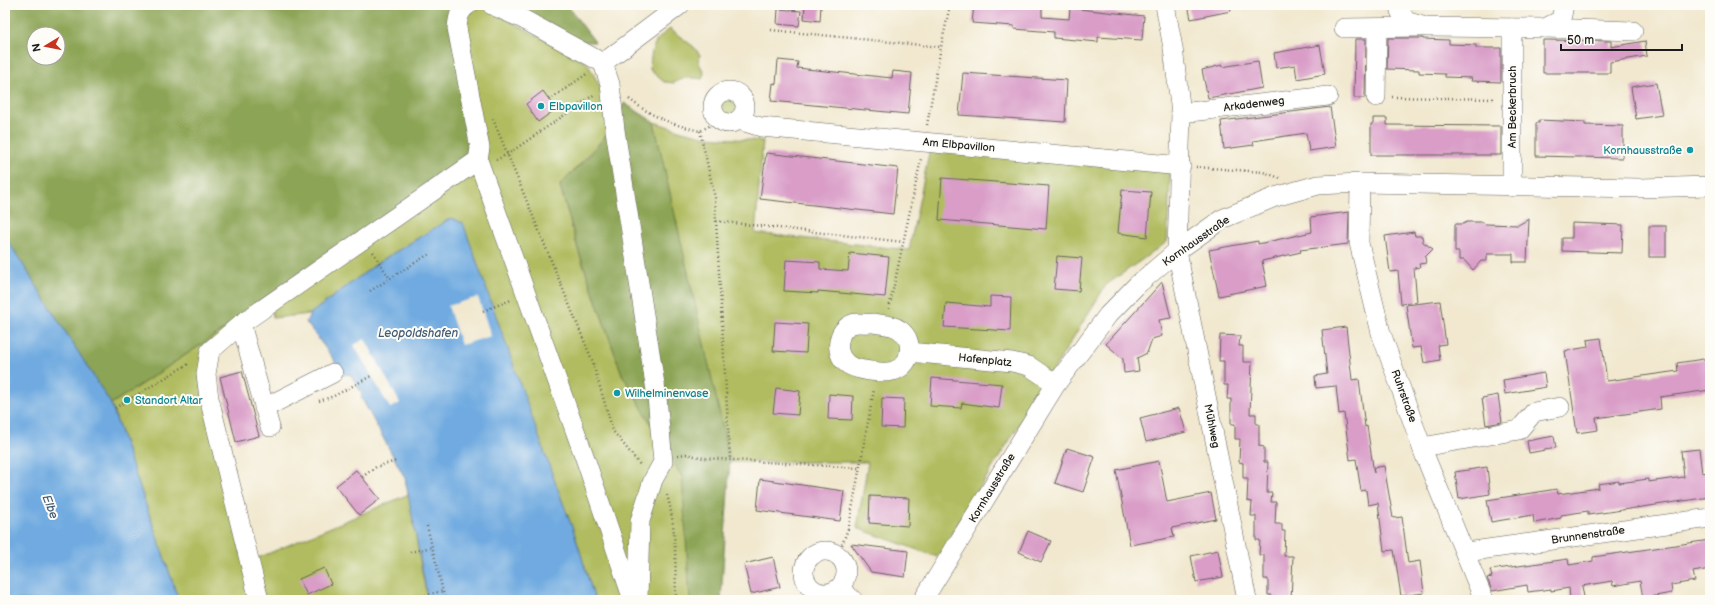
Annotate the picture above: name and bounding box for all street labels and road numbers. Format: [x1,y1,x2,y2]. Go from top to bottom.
street label: Am Beckerbruch [1506,66,1519,148]
street label: Arkadenweg [1223,94,1285,114]
street label: Am Elbpavillon [922,135,996,155]
street label: Kornhausstraße [1160,213,1232,269]
street label: Hafenplatz [958,351,1013,369]
street label: Ruhrstraße [1388,368,1420,425]
street label: Mühlweg [1201,403,1223,449]
street label: Kornhausstraße [966,451,1018,525]
street label: Brunnenstraße [1550,523,1626,547]

